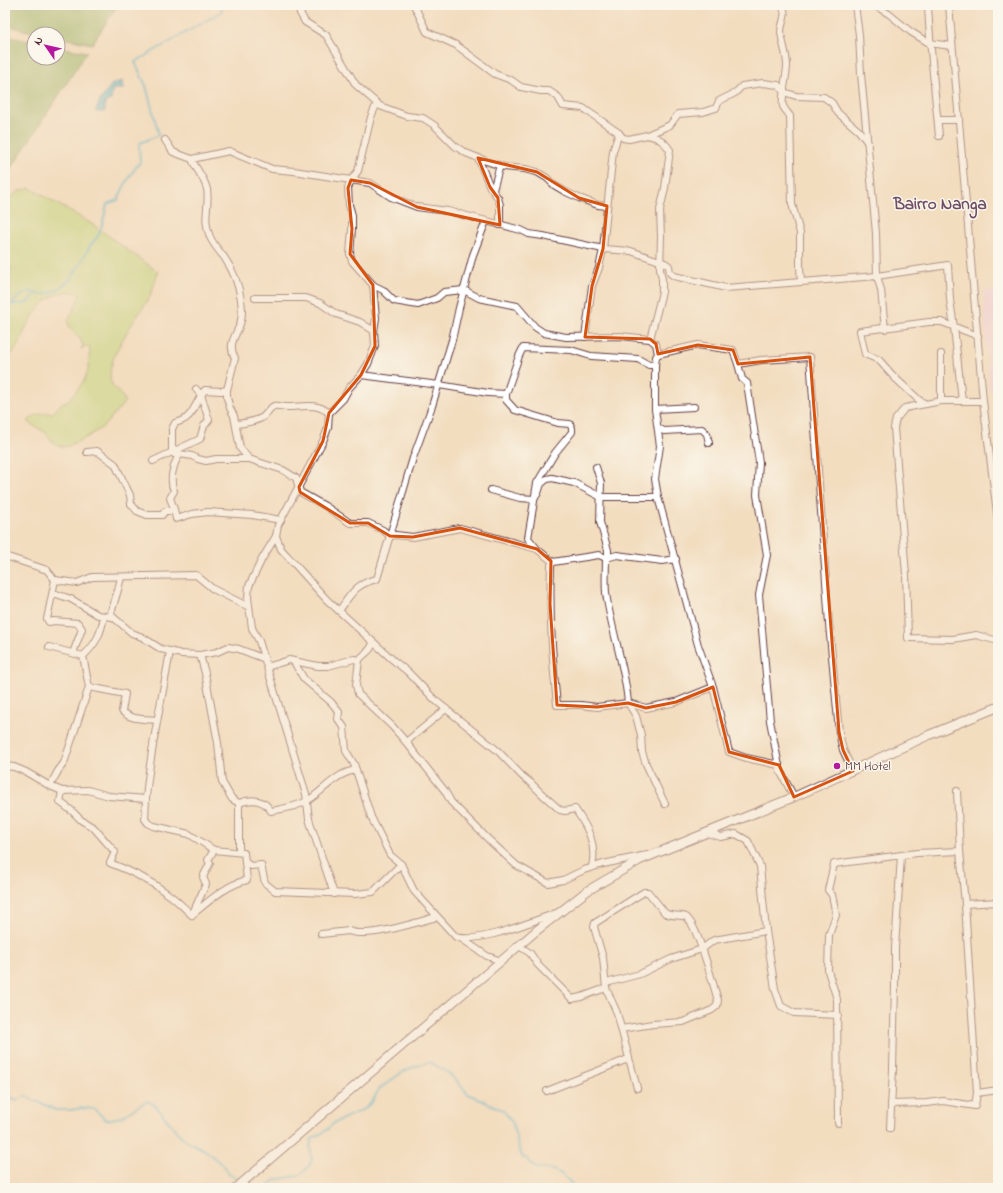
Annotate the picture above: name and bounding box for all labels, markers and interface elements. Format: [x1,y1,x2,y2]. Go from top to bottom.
north arrow [26,26,66,66]
text: N [30,33,47,49]
district label: Bairro Nanga [892,192,987,219]
place label: MM Hotel [845,757,891,776]
marker: MM Hotel [832,761,842,771]

